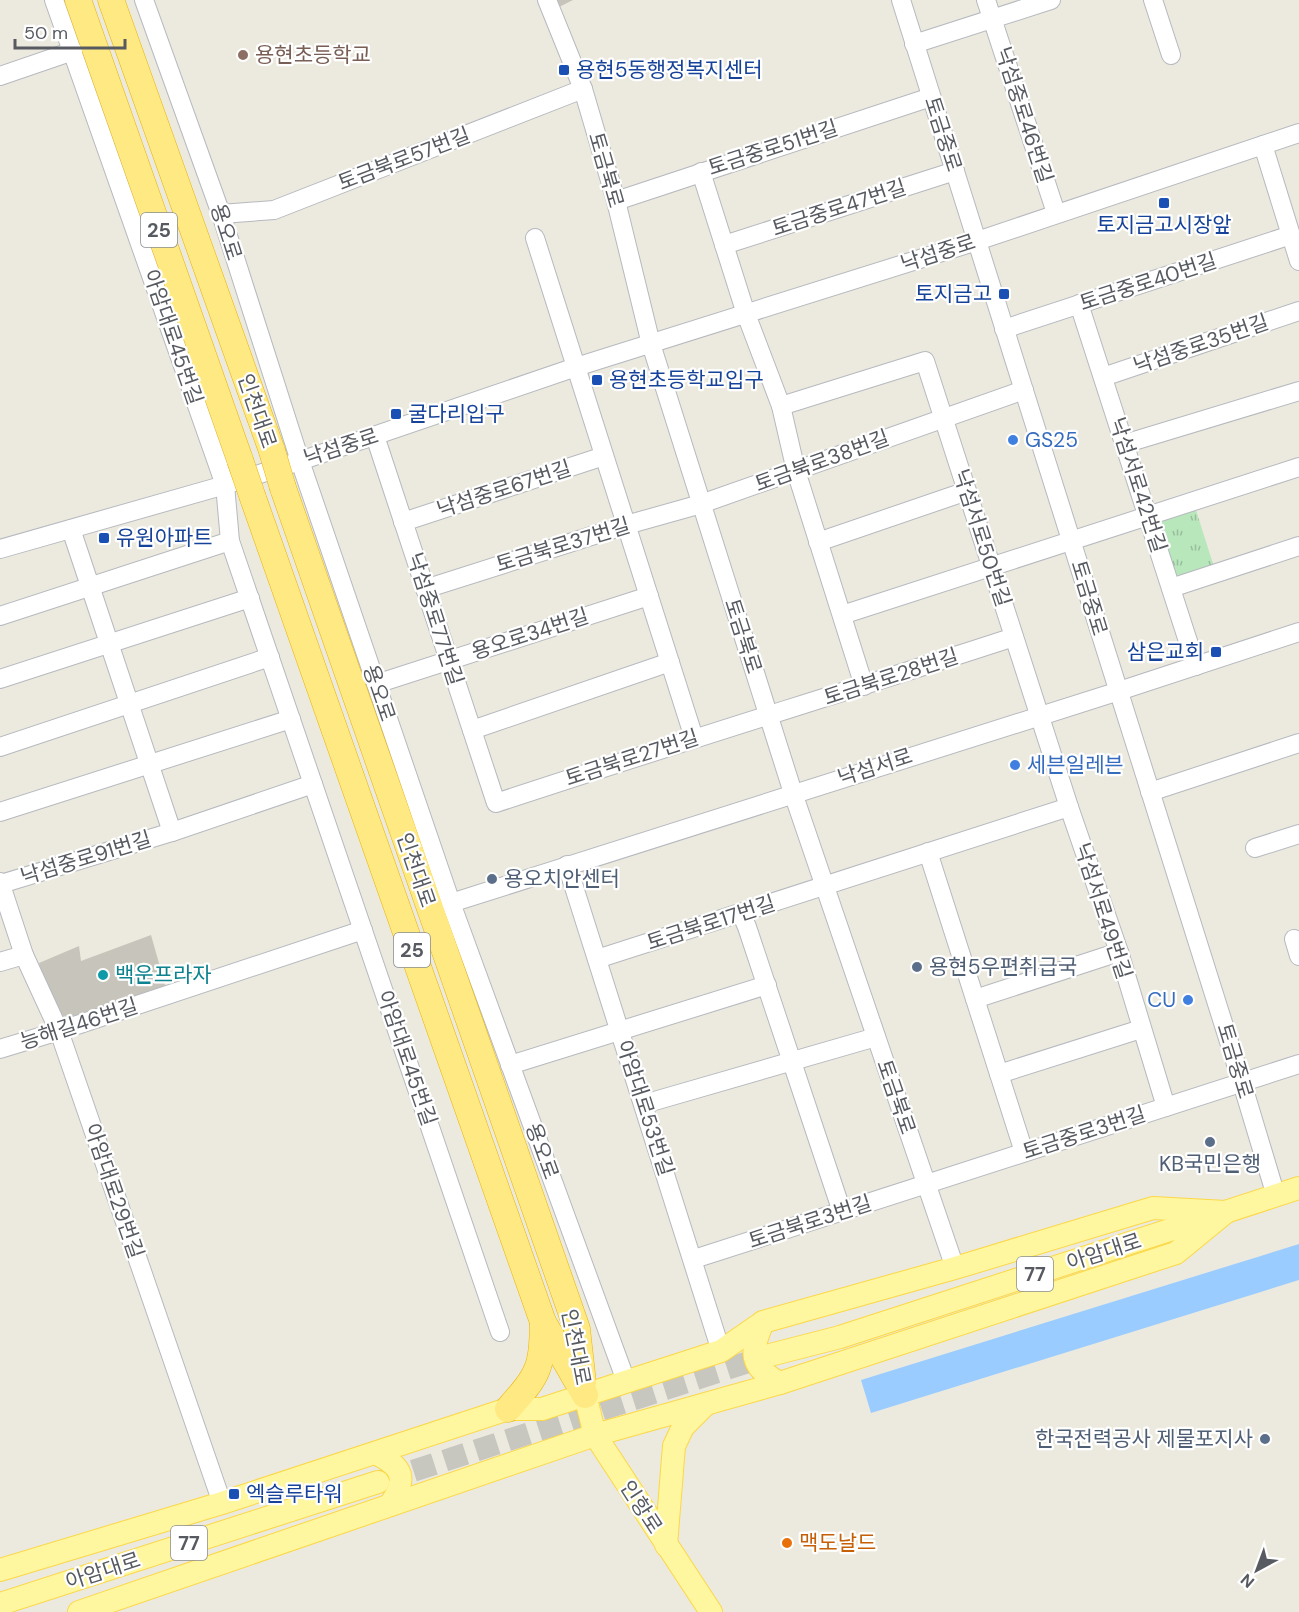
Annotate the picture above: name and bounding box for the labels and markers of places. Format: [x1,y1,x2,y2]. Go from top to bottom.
place label: 용현초등학교 [255,41,371,69]
marker: 용현초등학교 [236,48,250,62]
place label: 용현5동행정복지센터 [576,56,763,84]
marker: 용현5동행정복지센터 [557,63,571,77]
marker: 토지금고시장앞 [1157,196,1171,210]
place label: 토지금고시장앞 [1096,211,1232,239]
place label: 토지금고 [915,280,992,308]
marker: 토지금고 [997,287,1011,301]
place label: 용현초등학교입구 [609,366,764,394]
marker: 용현초등학교입구 [590,373,604,387]
place label: 굴다리입구 [408,400,505,428]
marker: 굴다리입구 [389,407,403,421]
place label: GS25 [1025,426,1078,454]
marker: GS25 [1006,433,1020,447]
place label: 유원아파트 [116,524,213,552]
marker: 유원아파트 [97,531,111,545]
place label: 삼은교회 [1127,638,1204,666]
marker: 삼은교회 [1209,645,1223,659]
place label: 세븐일레븐 [1027,751,1124,779]
marker: 세븐일레븐 [1008,758,1022,772]
place label: 용오치안센터 [504,865,620,893]
marker: 용오치안센터 [485,872,499,886]
place label: 용현5우편취급국 [929,953,1077,981]
marker: 용현5우편취급국 [910,960,924,974]
place label: 백운프라자 [115,961,212,989]
marker: 백운프라자 [96,968,110,982]
place label: CU [1147,986,1176,1014]
marker: CU [1181,993,1195,1007]
marker: KB국민은행 [1203,1135,1217,1149]
place label: KB국민은행 [1159,1150,1261,1178]
place label: 한국전력공사 제물포지사 [1035,1425,1253,1453]
marker: 한국전력공사 제물포지사 [1258,1432,1272,1446]
place label: 엑슬루타워 [246,1480,343,1508]
marker: 엑슬루타워 [227,1487,241,1501]
place label: 맥도날드 [799,1529,876,1557]
marker: 맥도날드 [780,1536,794,1550]

